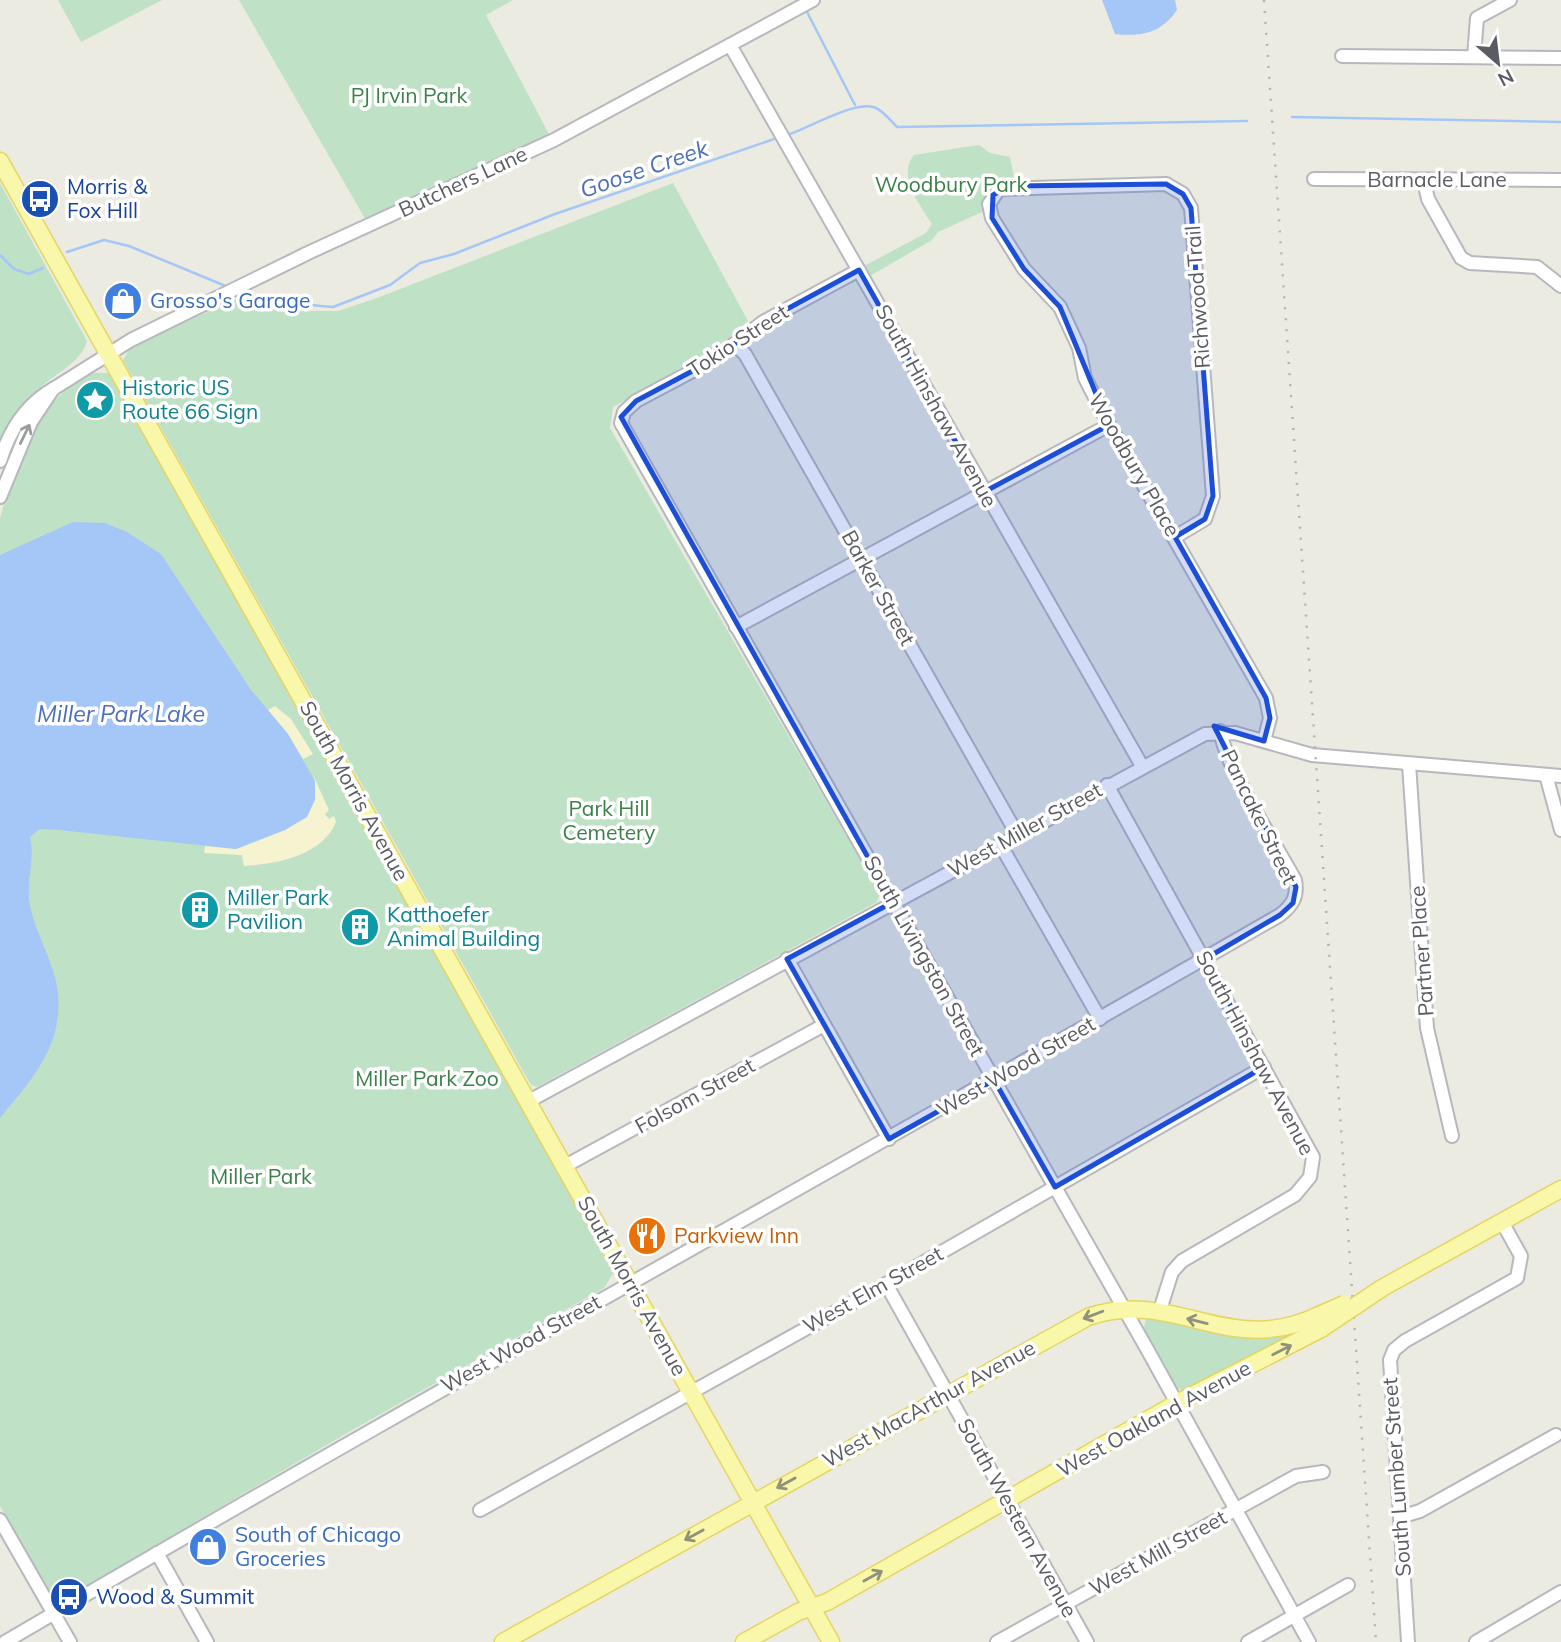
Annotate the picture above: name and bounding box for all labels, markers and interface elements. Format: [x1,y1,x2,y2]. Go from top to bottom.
north arrow [1463,28,1533,98]
text: N [1494,64,1518,92]
park label: PJ Irvin Park [351,82,467,108]
water label: Goose Creek [576,133,713,204]
street label: Butchers Lane [394,140,531,222]
street label: Barnacle Lane [1367,166,1507,192]
park label: Woodbury Park [875,171,1027,197]
place label: Morris & Fox Hill [67,173,148,223]
bus stop icon: Morris & Fox Hill [19,178,61,220]
street label: Richwood Trail [1179,225,1215,370]
shop icon: Grosso's Garage [102,280,144,322]
place label: Grosso's Garage [150,287,310,313]
street label: Tokio Street [682,298,793,382]
street label: South Hinshaw Avenue [870,300,1003,511]
place label: Historic US Route 66 Sign [122,374,258,424]
place icon: Historic US Route 66 Sign [74,379,116,421]
street label: Woodbury Place [1083,388,1186,541]
one-way arrow [19,423,32,445]
street label: Barker Street [837,525,921,650]
street label: South Morris Avenue [295,696,415,885]
water label: Miller Park Lake [37,699,205,728]
street label: Pancake Street [1216,745,1304,888]
street label: West Miller Street [943,776,1106,882]
park label: Park Hill Cemetery [563,795,655,845]
street label: South Livingston Street [859,851,991,1060]
place label: Miller Park Pavilion [227,884,329,934]
street label: Partner Place [1403,885,1439,1017]
building icon: Miller Park Pavilion [179,889,221,931]
place label: Katthoefer Animal Building [387,901,540,951]
building icon: Katthoefer Animal Building [339,906,381,948]
street label: South Hinshaw Avenue [1191,946,1321,1159]
street label: West Wood Street [932,1010,1099,1122]
street label: Folsom Street [630,1052,759,1139]
park label: Miller Park Zoo [355,1065,499,1091]
park label: Miller Park [210,1163,312,1189]
street label: South Morris Avenue [573,1191,693,1380]
restaurant icon: Parkview Inn [626,1215,668,1257]
place label: Parkview Inn [674,1222,799,1248]
street label: West Elm Street [798,1240,947,1338]
street label: West Wood Street [436,1288,605,1398]
one-way arrow [1083,1310,1104,1323]
one-way arrow [1187,1314,1209,1327]
street label: West MacArthur Avenue [818,1334,1039,1473]
one-way arrow [1271,1342,1291,1356]
street label: West Oakland Avenue [1052,1354,1255,1482]
street label: South Lumber Street [1376,1377,1416,1577]
street label: South Western Avenue [952,1414,1083,1622]
one-way arrow [776,1477,797,1490]
street label: West Mill Street [1084,1504,1231,1601]
place label: South of Chicago Groceries [235,1521,401,1571]
shop icon: South of Chicago Groceries [187,1526,229,1568]
one-way arrow [684,1528,704,1542]
one-way arrow [862,1569,882,1583]
bus stop icon: Wood & Summit [48,1576,90,1618]
place label: Wood & Summit [96,1583,254,1609]

